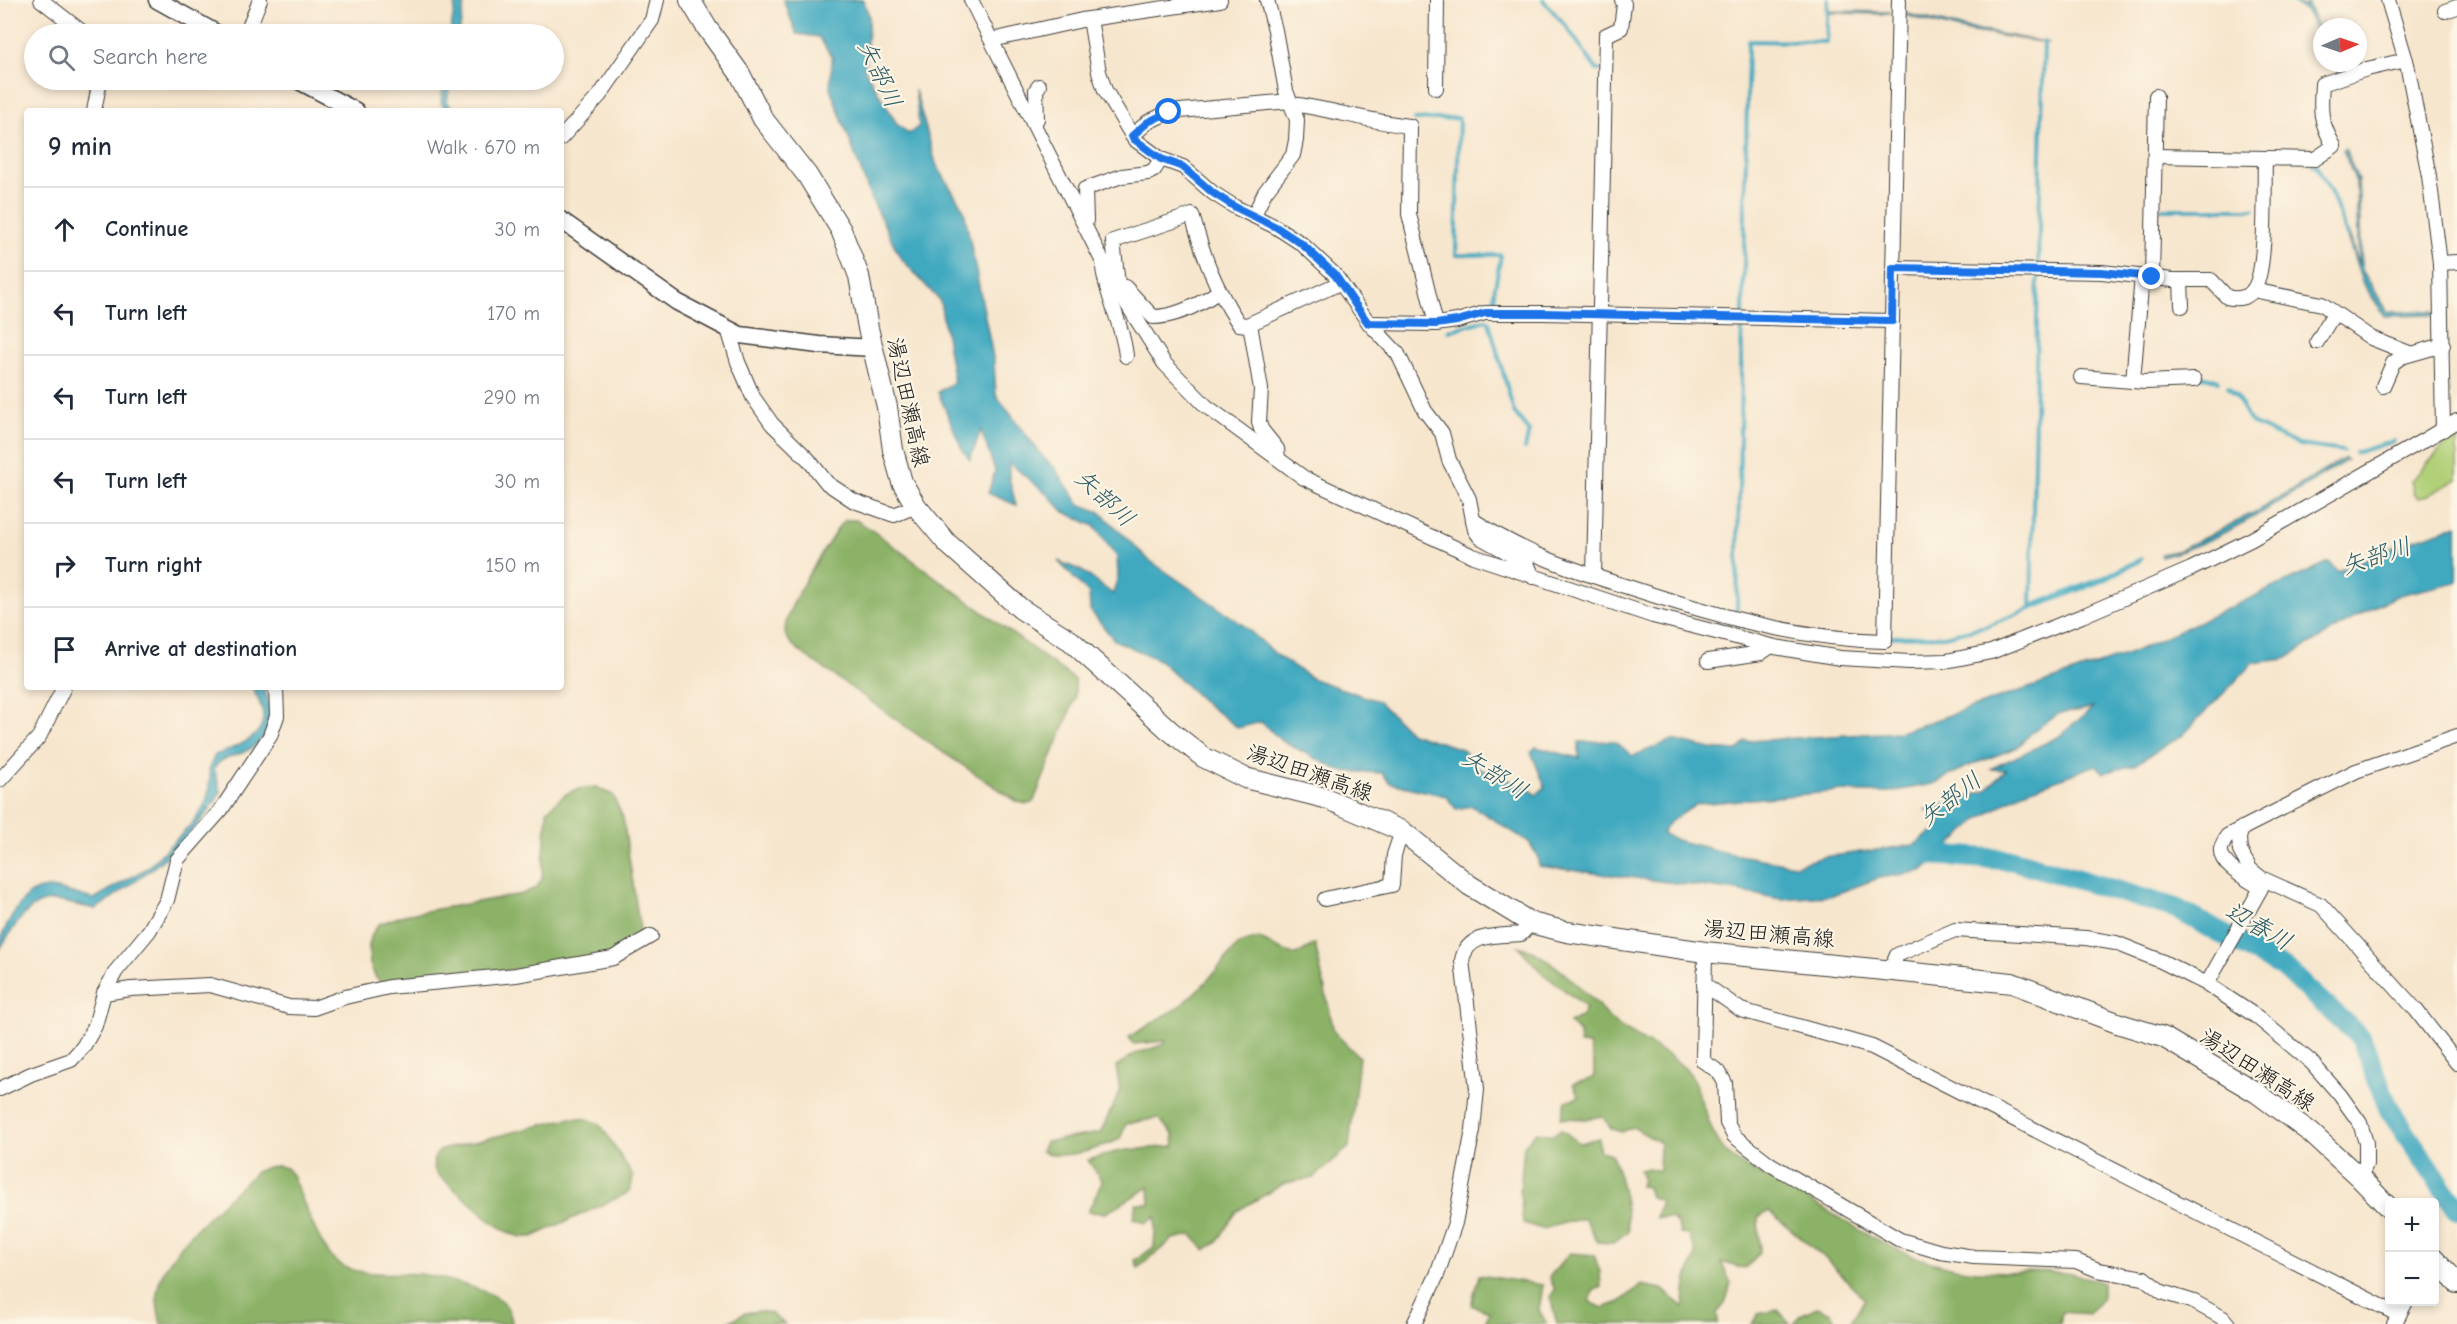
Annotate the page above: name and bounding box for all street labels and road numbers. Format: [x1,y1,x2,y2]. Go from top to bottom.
street label: 湯辺田瀬高線 [882,335,934,469]
street label: 湯辺田瀬高線 [1243,739,1376,807]
street label: 湯辺田瀬高線 [1702,915,1836,953]
street label: 湯辺田瀬高線 [2195,1023,2320,1117]

